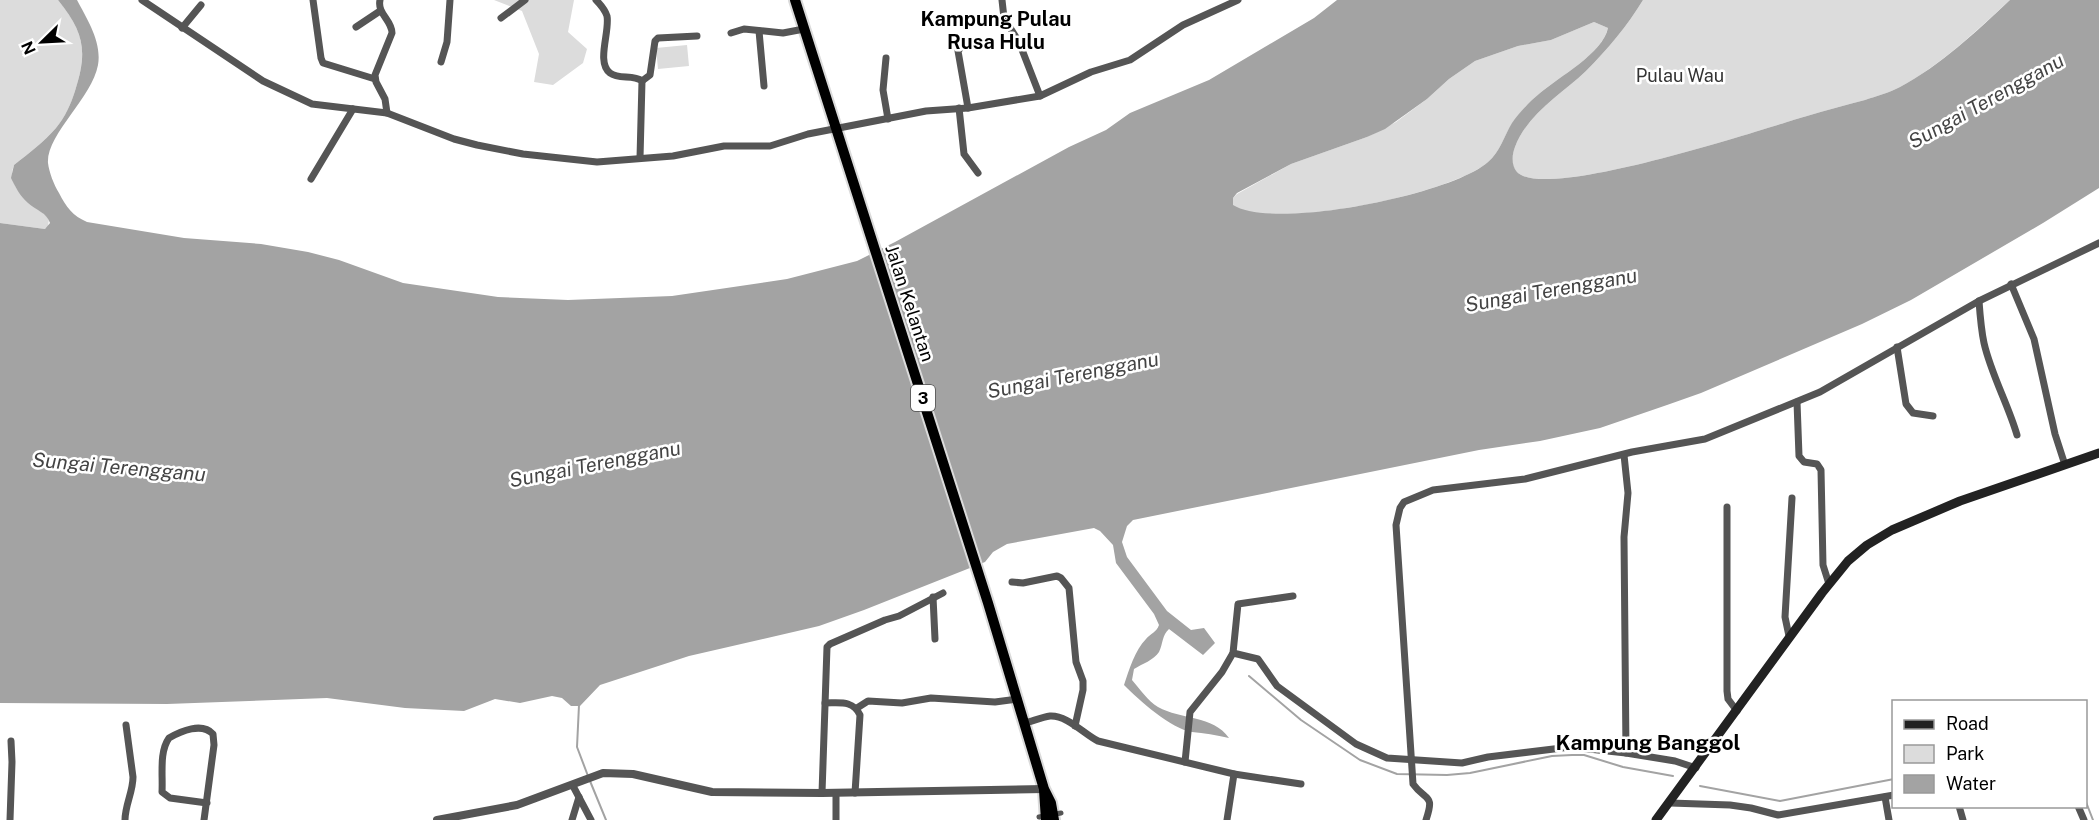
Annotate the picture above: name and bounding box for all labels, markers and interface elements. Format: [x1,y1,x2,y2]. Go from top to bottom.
district label: Kampung Pulau Rusa Hulu [920,7,1072,54]
north arrow [12,12,72,72]
text: N [18,38,40,57]
water label: Sungai Terengganu [1904,48,2068,154]
park label: Pulau Wau [1636,65,1724,86]
street label: Jalan Kelantan [881,242,939,364]
water label: Sungai Terengganu [1463,263,1639,317]
water label: Sungai Terengganu [985,347,1161,403]
road number: 3 [911,385,935,411]
water label: Sungai Terengganu [507,436,683,492]
water label: Sungai Terengganu [31,447,207,487]
legend [1892,700,2087,808]
text: Road [1946,713,1989,734]
district label: Kampung Banggol [1556,730,1741,755]
text: Park [1946,743,1984,764]
text: Water [1946,773,1996,794]

